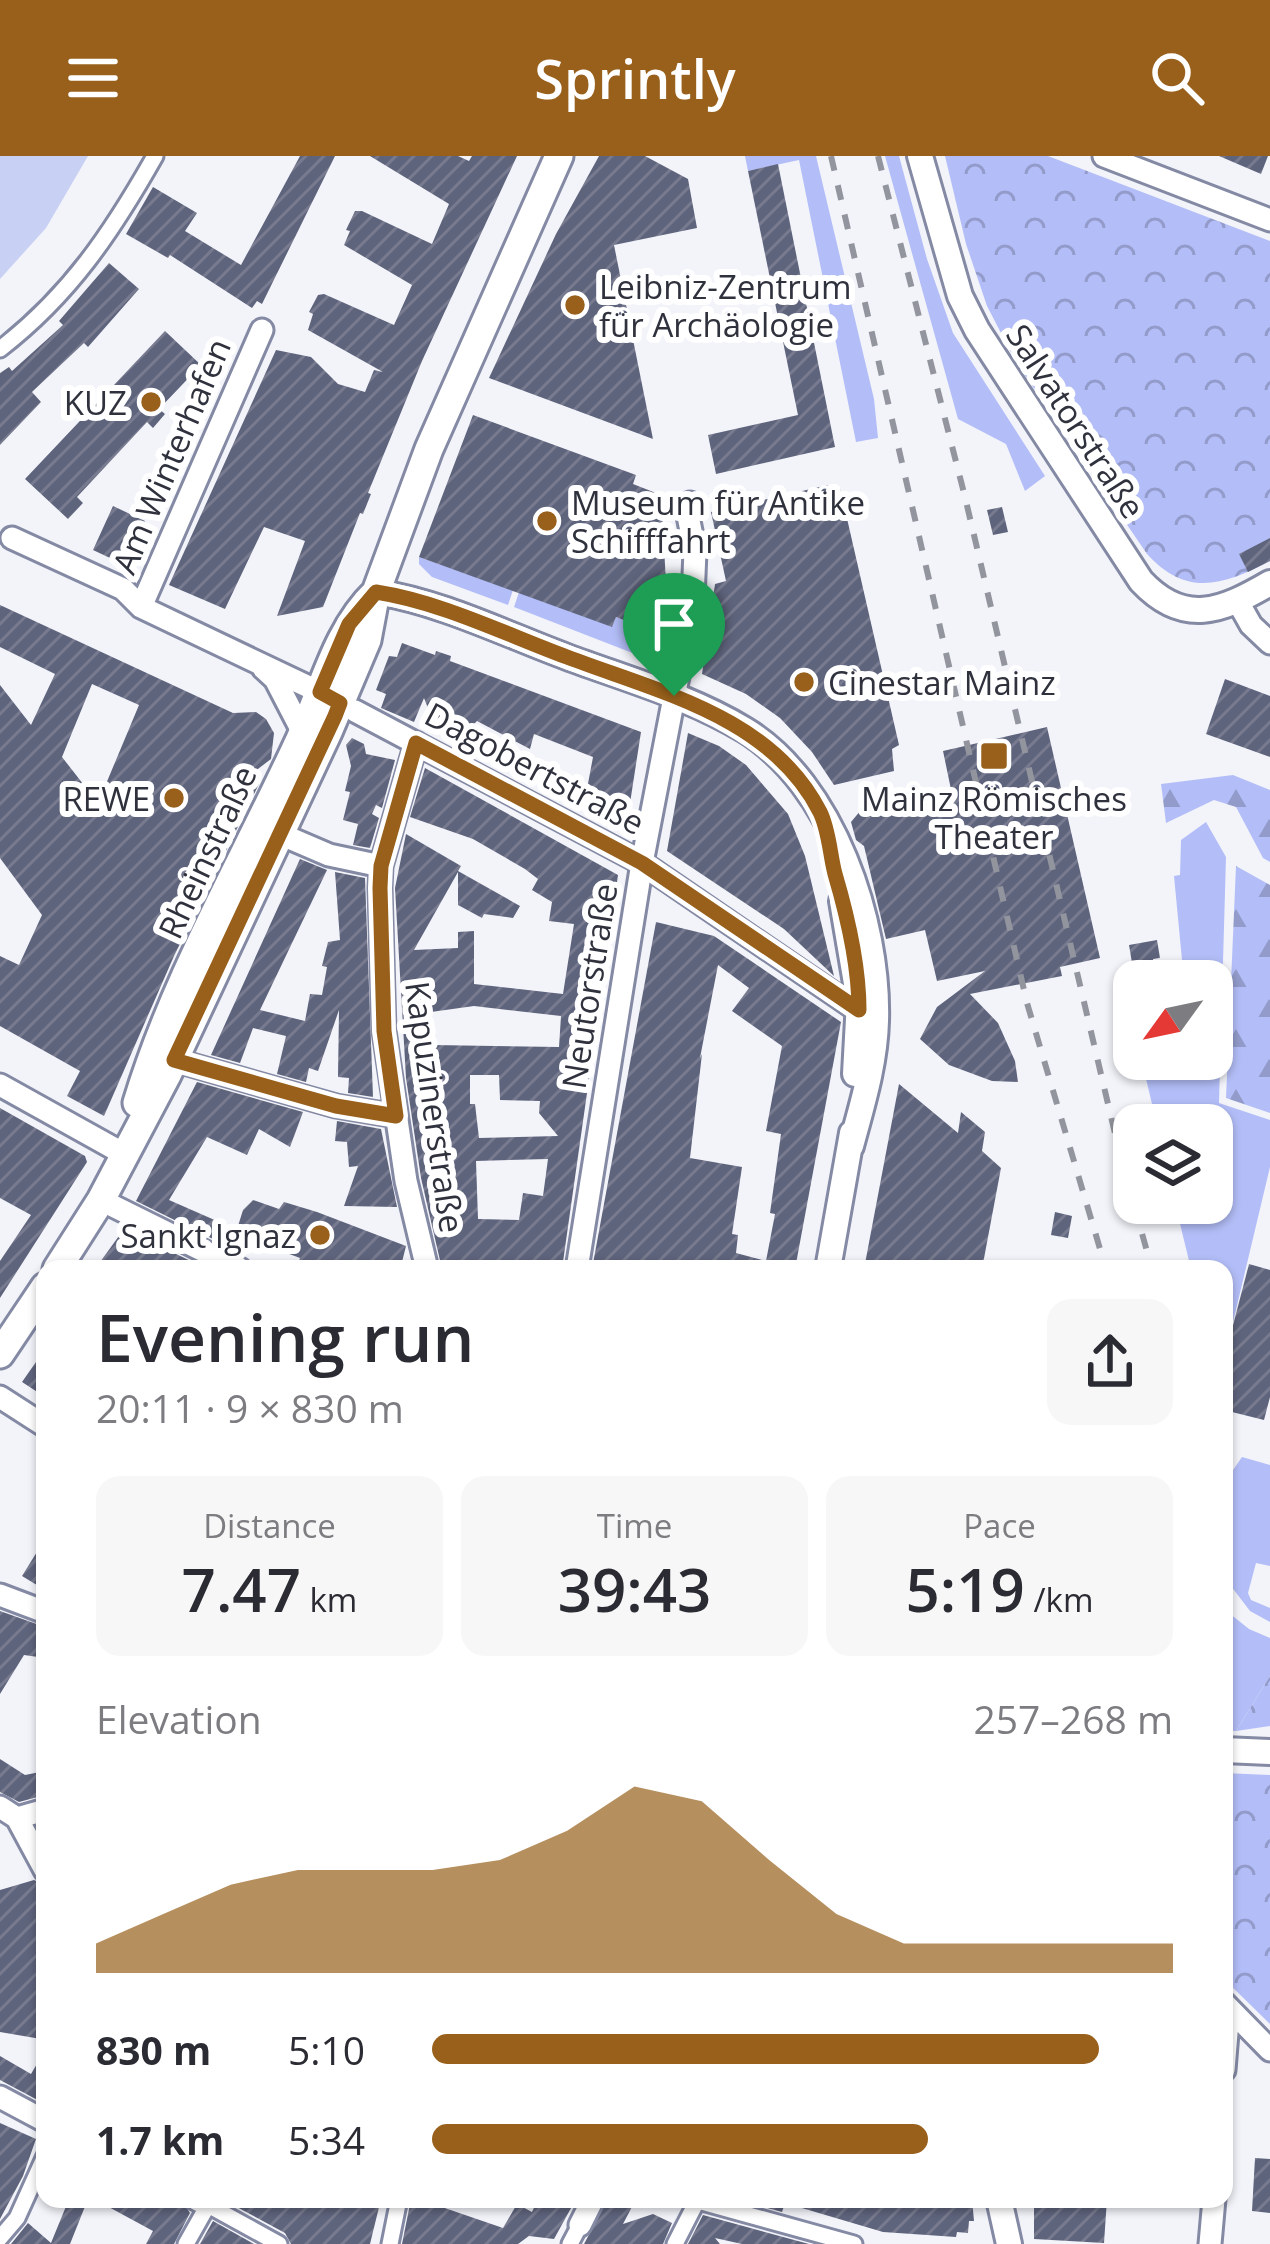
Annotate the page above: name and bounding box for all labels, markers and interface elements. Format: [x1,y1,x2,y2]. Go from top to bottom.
text: Sprintly [534,41,736,115]
icon: menu [60,45,126,111]
icon: search [1144,45,1210,111]
place label: Leibniz-Zentrum für Archäologie [599,264,852,347]
marker: Leibniz-Zentrum für Archäologie [562,292,588,318]
street label: Salvatorstraße [996,315,1156,527]
street label: Am Winterhafen [101,332,241,580]
place label: KUZ [64,380,127,425]
marker: KUZ [138,389,164,415]
place label: Museum für Antike Schifffahrt [571,480,865,563]
marker: Museum für Antike Schifffahrt [534,508,560,534]
pin [623,573,725,696]
icon: arrive [641,591,707,657]
place label: Cinestar Mainz [828,660,1056,705]
marker: Cinestar Mainz [791,669,817,695]
street label: Dagobertstraße [417,691,653,845]
marker: Mainz Römisches Theater [978,740,1010,772]
street label: Rheinstraße [147,758,267,946]
place label: REWE [62,776,150,821]
place label: Mainz Römisches Theater [861,776,1127,859]
marker: REWE [161,785,187,811]
street label: Neutorstraße [551,880,627,1092]
north arrow [1113,960,1233,1080]
map controls [1113,960,1233,1224]
street label: Kapuzinerstraße [395,978,475,1236]
button: layers [1113,1104,1233,1224]
place label: Sankt Ignaz [120,1213,296,1258]
marker: Sankt Ignaz [307,1222,333,1248]
text: Evening run [96,1291,474,1381]
button: share [1047,1299,1173,1425]
text: 20:11 · 9 × 830 m [96,1381,404,1434]
text: Distance [203,1503,336,1548]
text: Time [597,1503,672,1548]
text: Pace [963,1503,1036,1548]
text: 7.47 [182,1548,301,1630]
text: 39:43 [558,1548,711,1630]
text: 5:19 [906,1548,1025,1630]
text: km [301,1577,357,1622]
text: /km [1025,1577,1093,1622]
text: Elevation [96,1692,262,1745]
text: 257–268 m [973,1692,1173,1745]
text: 830 m [96,2023,211,2076]
text: 5:10 [288,2023,365,2076]
text: 1.7 km [96,2113,224,2166]
text: 5:34 [288,2113,365,2166]

